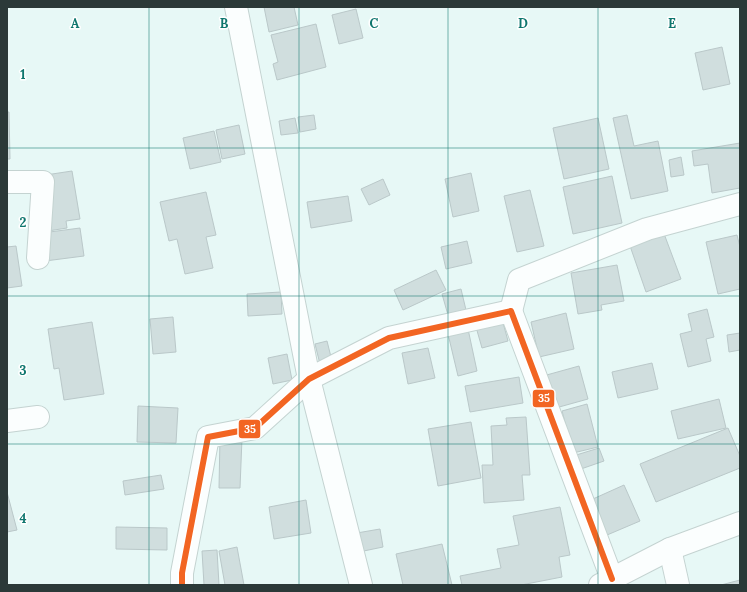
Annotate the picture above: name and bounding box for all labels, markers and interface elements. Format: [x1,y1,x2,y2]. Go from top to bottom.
text: A [71,15,80,32]
text: B [220,15,229,32]
text: C [370,15,379,32]
text: D [518,15,528,32]
text: E [668,15,676,32]
text: 1 [20,66,26,83]
text: 2 [20,214,27,231]
text: 3 [19,362,27,379]
line badge: 35 [532,389,555,408]
text: 35 [538,391,550,405]
line badge: 35 [238,419,261,439]
text: 35 [244,422,256,436]
text: 4 [19,510,27,527]

